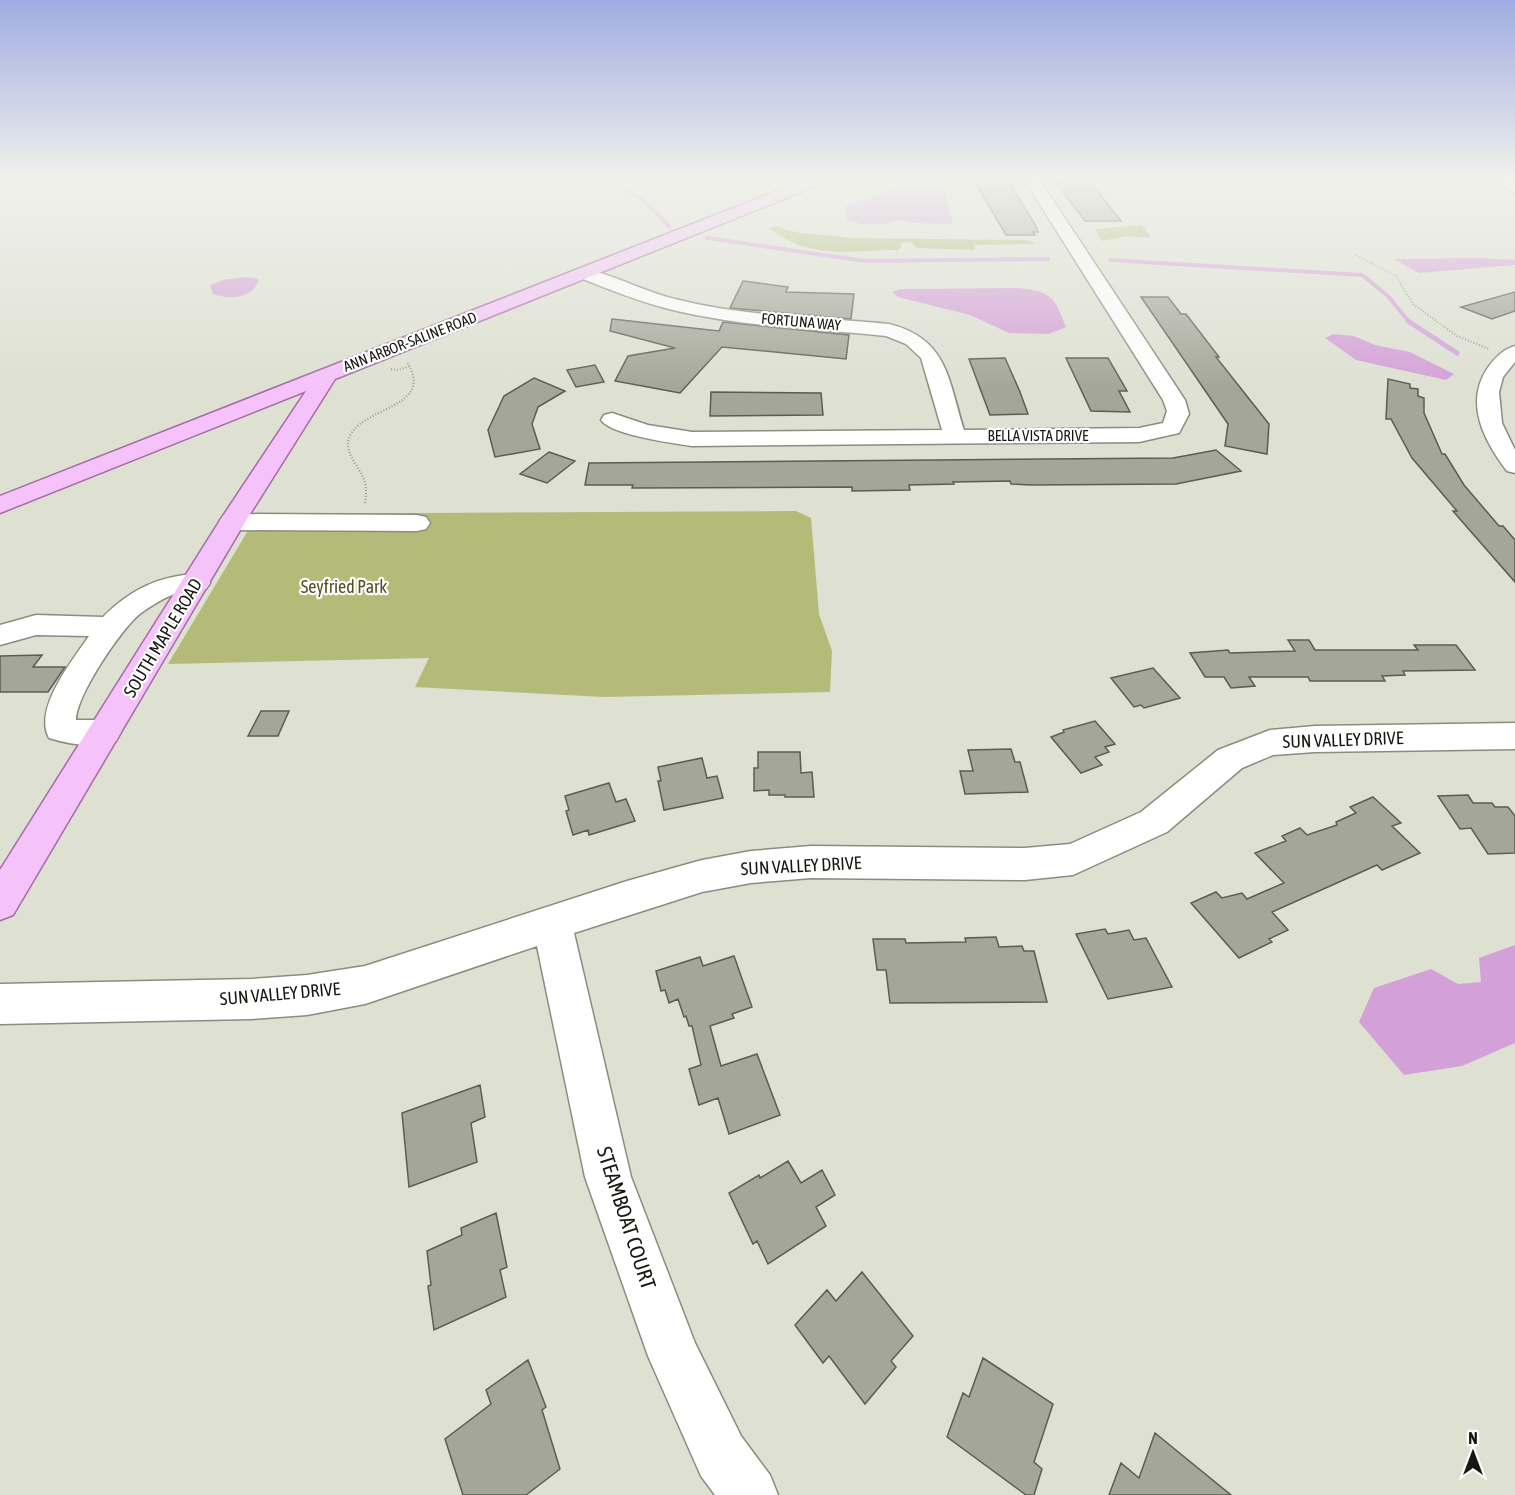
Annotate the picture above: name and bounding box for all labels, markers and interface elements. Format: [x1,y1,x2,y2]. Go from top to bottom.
street label: ANN ARBOR-SALINE ROAD [341,308,479,375]
street label: FORTUNA WAY [761,310,842,333]
street label: BELLA VISTA DRIVE [988,427,1089,444]
street label: SOUTH MAPLE ROAD [119,575,206,701]
park label: Seyfried Park [301,576,387,597]
street label: SUN VALLEY DRIVE [1282,727,1404,752]
street label: SUN VALLEY DRIVE [740,852,862,879]
street label: SUN VALLEY DRIVE [219,978,341,1009]
street label: STEAMBOAT COURT [593,1143,661,1292]
north arrow [1443,1423,1503,1483]
text: N [1468,1429,1478,1447]

